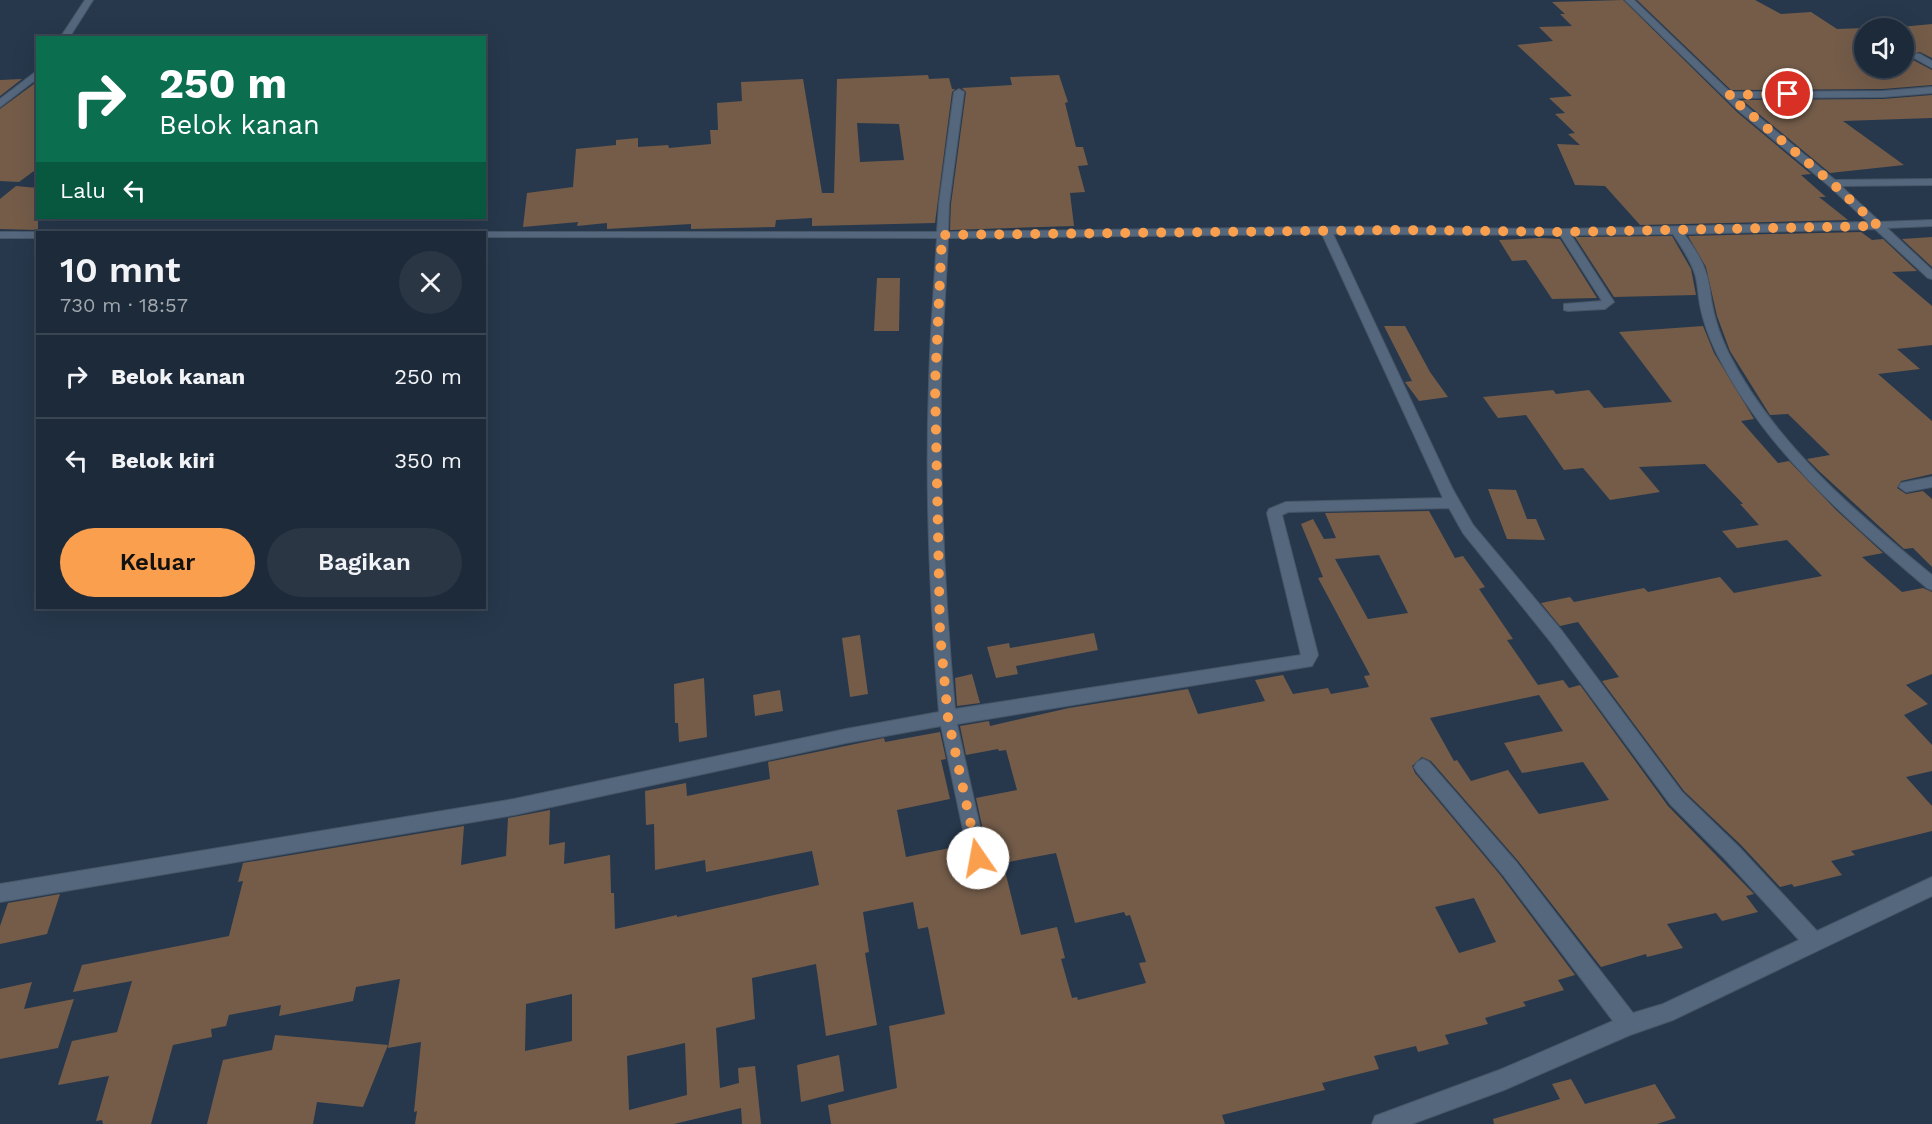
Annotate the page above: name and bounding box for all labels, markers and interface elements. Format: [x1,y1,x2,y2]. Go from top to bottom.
map controls [1854,18,1914,78]
button: sound [1854,18,1914,78]
text: 250 m [159,59,287,108]
icon: right [60,60,138,138]
pin [1762,68,1813,119]
icon: arrive [1771,77,1804,110]
text: Belok kanan [159,109,320,141]
icon: left [118,174,151,207]
text: Lalu [60,178,106,203]
text: 10 mnt [60,249,181,291]
button: close [399,251,462,314]
text: 730 m · 18:57 [60,293,188,317]
icon: right [60,360,93,393]
text: Belok kanan [111,364,245,389]
text: 250 m [394,364,462,389]
icon: left [60,444,93,477]
text: Belok kiri [111,448,215,473]
text: 350 m [394,448,462,473]
button: Keluar [60,528,255,597]
button: Bagikan [267,528,462,597]
position arrow [946,826,1010,890]

